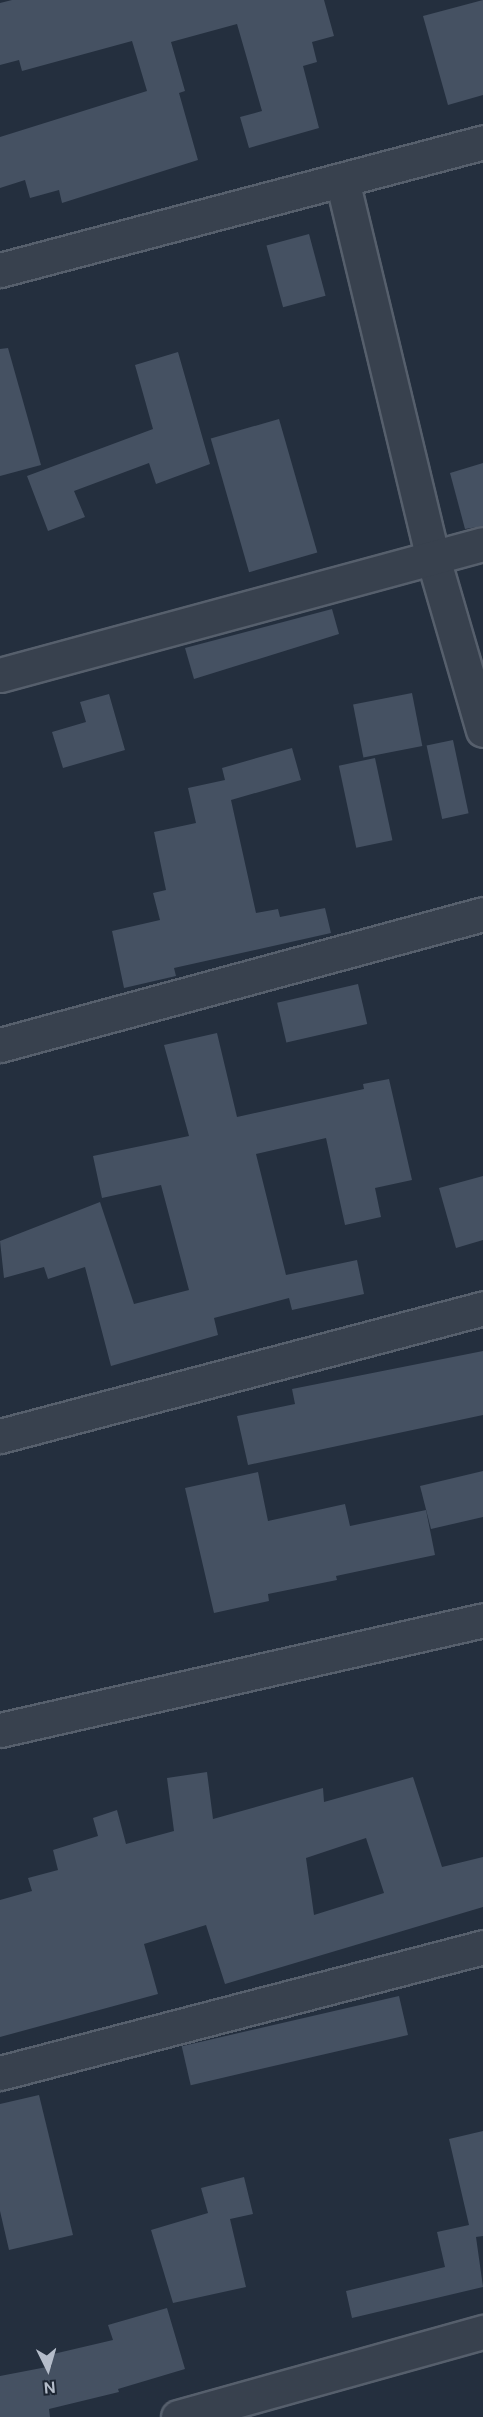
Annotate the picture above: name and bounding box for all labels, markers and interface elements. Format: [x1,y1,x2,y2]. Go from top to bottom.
north arrow [18,2339,78,2399]
text: N [43,2376,56,2398]

